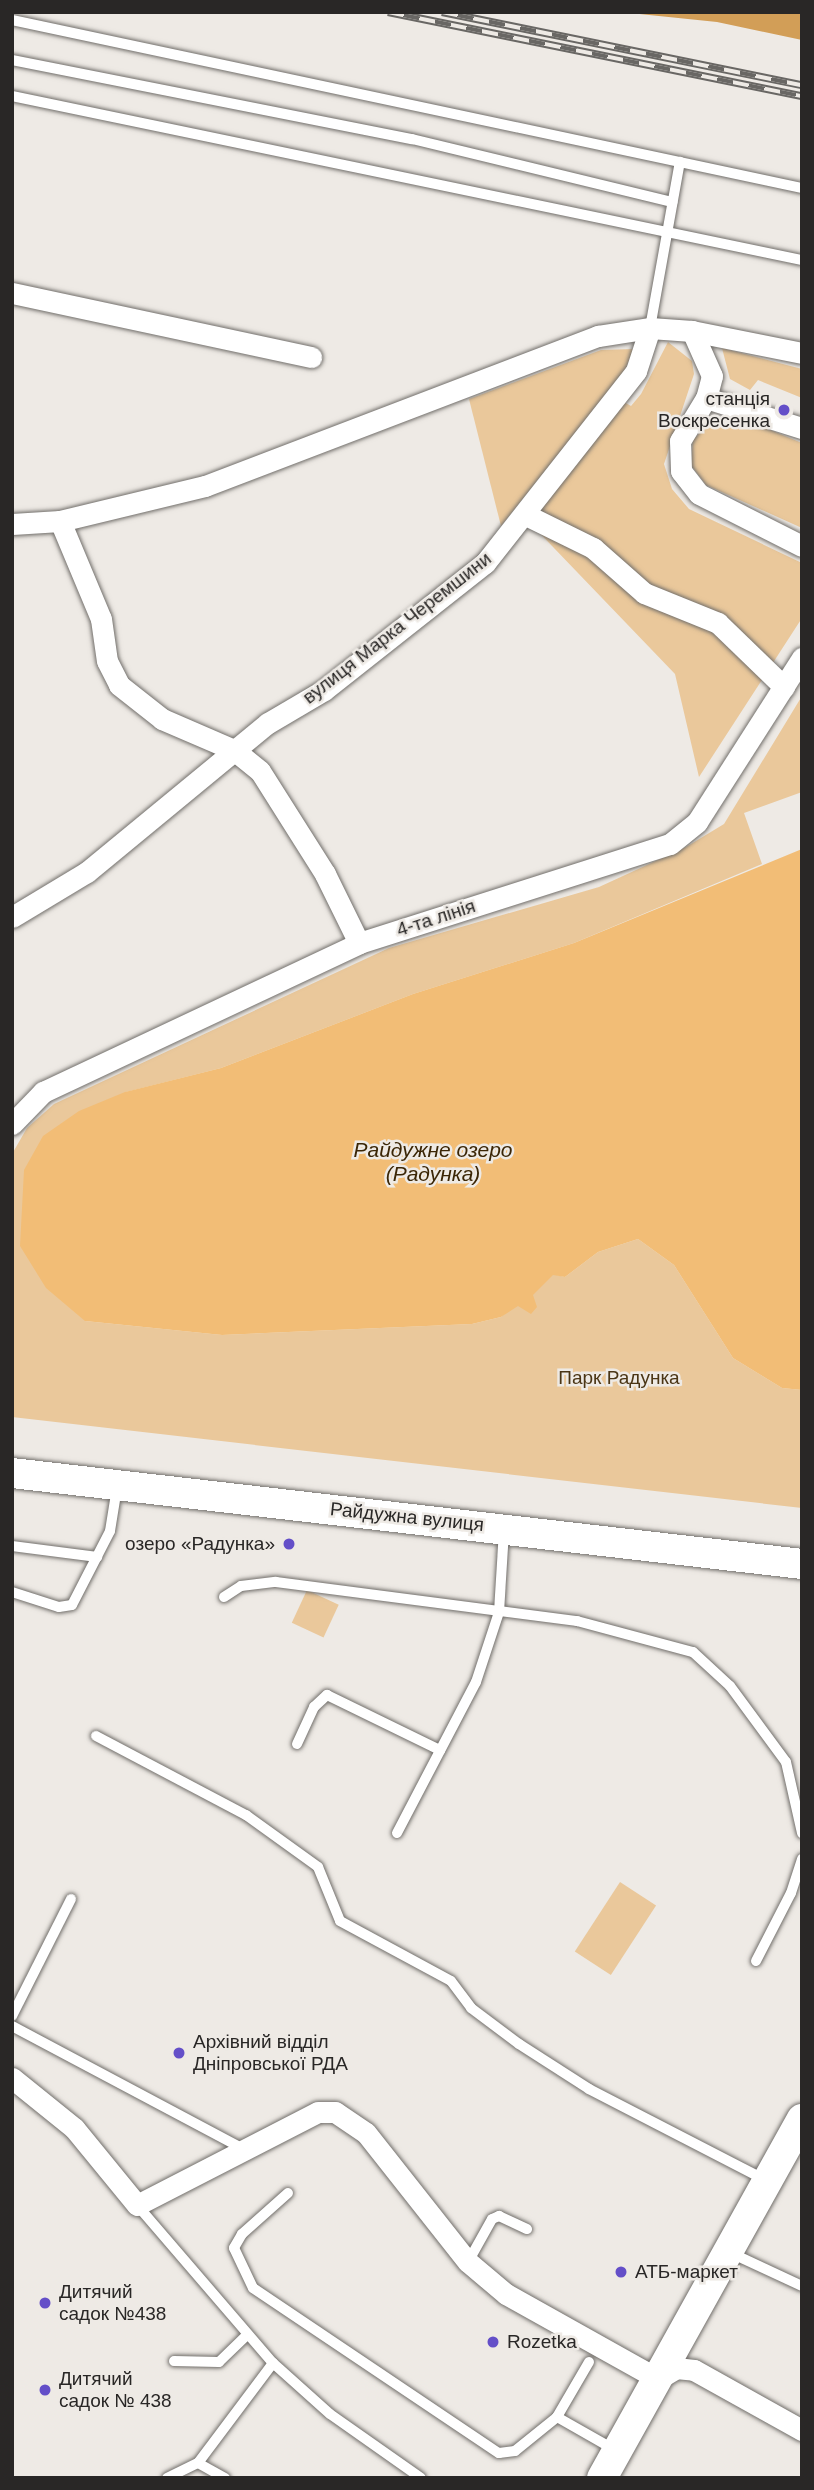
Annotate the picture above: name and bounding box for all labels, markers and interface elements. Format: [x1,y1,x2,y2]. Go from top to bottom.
place label: станція Воскресенка [658,388,770,432]
marker: станція Воскресенка [776,402,792,418]
street label: вулиця Марка Черемшини [298,547,496,709]
street label: 4-та лінія [394,895,478,941]
water label: Райдужне озеро (Радунка) [354,1137,512,1187]
park label: Парк Радунка [558,1367,680,1389]
street label: Райдужна вулиця [329,1498,485,1536]
place label: озеро «Радунка» [125,1533,275,1555]
marker: озеро «Радунка» [281,1536,297,1552]
place label: Архівний відділ Дніпровської РДА [193,2031,348,2075]
marker: Архівний відділ Дніпровської РДА [171,2045,187,2061]
place label: АТБ-маркет [635,2261,738,2283]
marker: АТБ-маркет [613,2264,629,2280]
place label: Дитячий садок №438 [59,2281,166,2325]
marker: Дитячий садок №438 [37,2295,53,2311]
place label: Rozetka [507,2331,577,2353]
marker: Rozetka [485,2334,501,2350]
place label: Дитячий садок № 438 [59,2368,172,2412]
marker: Дитячий садок № 438 [37,2382,53,2398]

